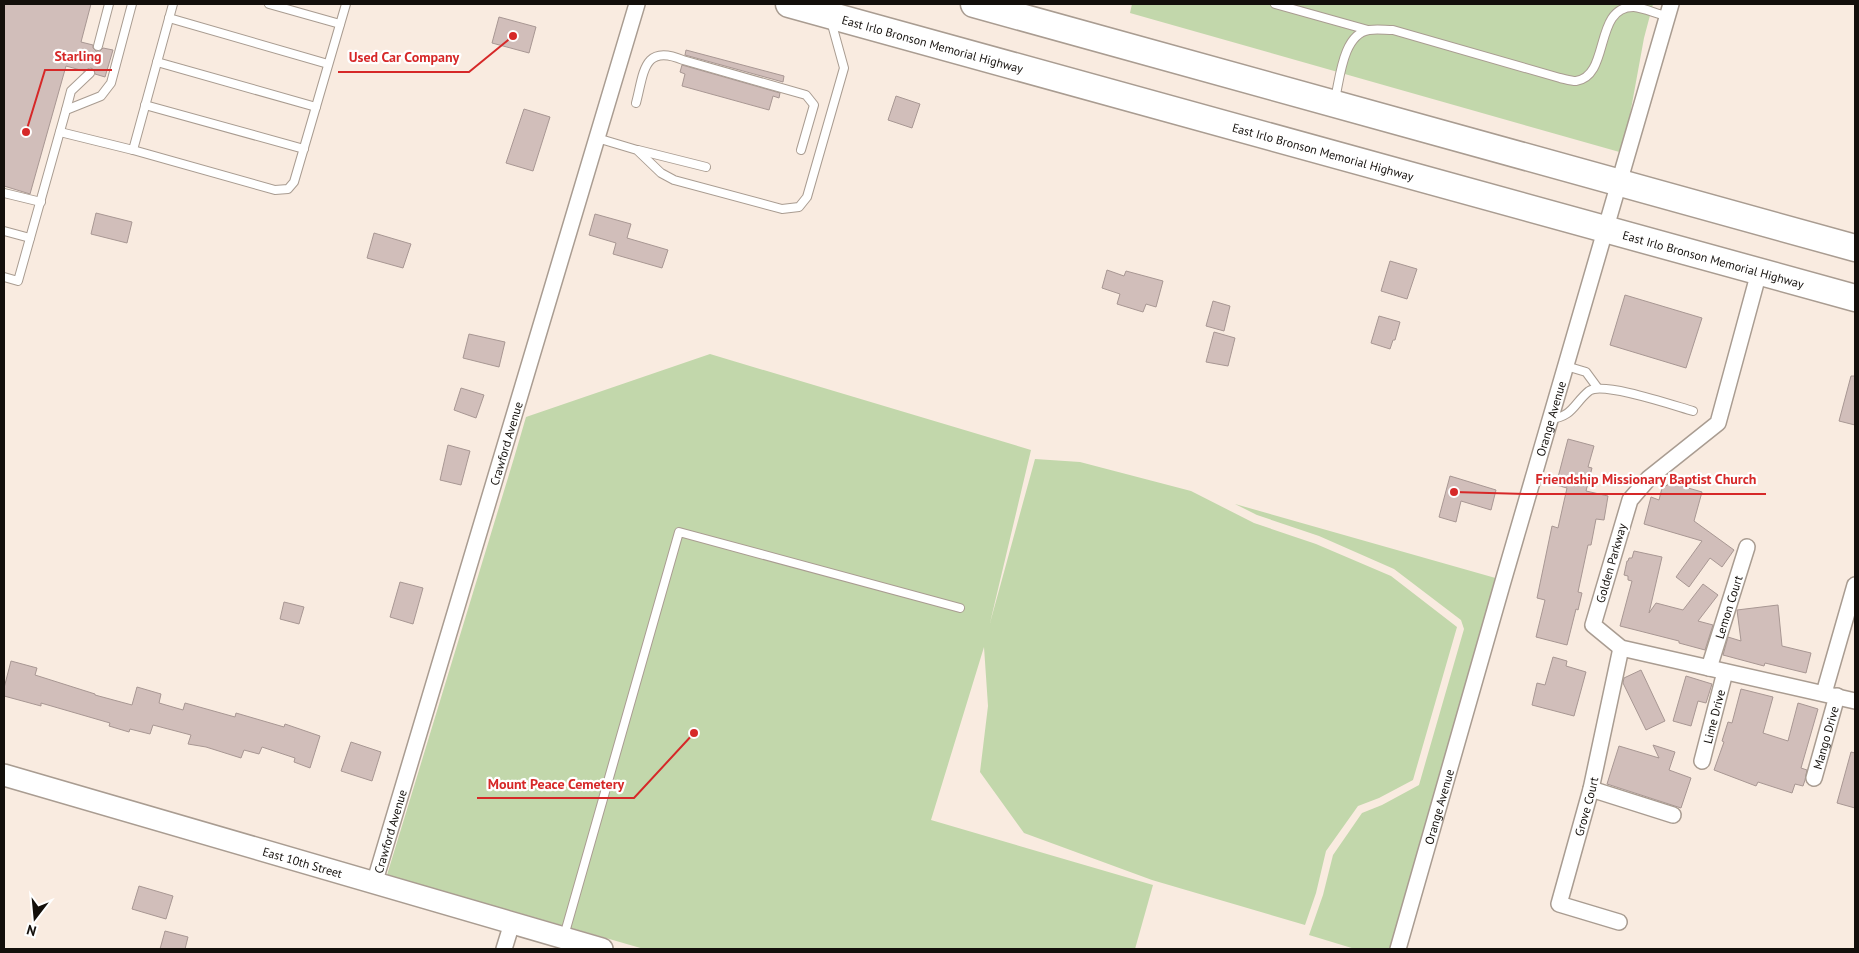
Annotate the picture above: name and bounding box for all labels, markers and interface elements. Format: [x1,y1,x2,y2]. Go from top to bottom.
street label: East Irlo Bronson Memorial Highway [840,11,1025,76]
callout: Starling [45,41,112,70]
callout: Used Car Company [338,43,469,72]
text: Starling [54,47,102,65]
text: Used Car Company [349,48,460,66]
street label: East Irlo Bronson Memorial Highway [1231,119,1416,184]
street label: East Irlo Bronson Memorial Highway [1621,227,1806,291]
street label: Orange Avenue [1532,379,1569,458]
street label: Crawford Avenue [486,400,525,487]
callout: Friendship Missionary Baptist Church [1525,465,1766,494]
text: Friendship Missionary Baptist Church [1536,470,1756,488]
street label: Golden Parkway [1592,521,1630,605]
street label: Lemon Court [1711,573,1745,640]
street label: Lime Drive [1699,688,1728,745]
street label: Mango Drive [1809,704,1841,771]
street label: Orange Avenue [1421,767,1457,846]
callout: Mount Peace Cemetery [477,769,634,798]
text: Mount Peace Cemetery [488,775,625,793]
street label: Grove Court [1571,775,1601,838]
street label: Crawford Avenue [370,788,409,875]
street label: East 10th Street [261,843,344,881]
north arrow [10,893,60,943]
text: N [25,921,38,940]

